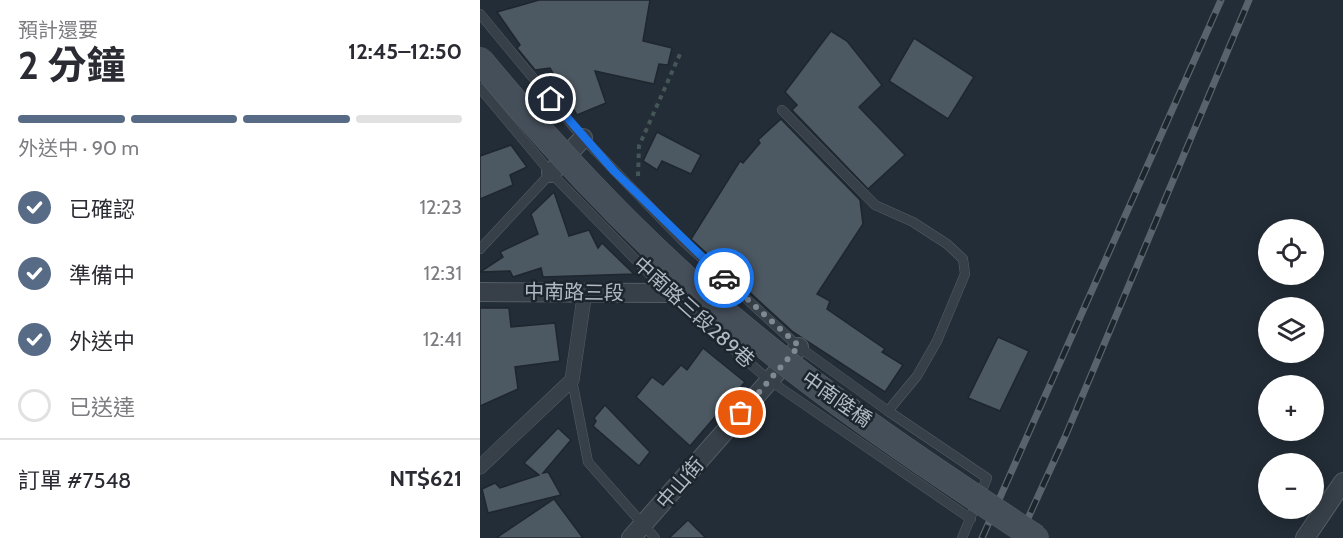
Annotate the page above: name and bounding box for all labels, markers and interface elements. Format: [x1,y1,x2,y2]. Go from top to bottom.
text: 預計還要 [18,18,98,42]
text: 12:45–12:50 [348,38,462,65]
text: 2 分鐘 [18,41,125,89]
pin [525,73,576,124]
icon: home [534,82,567,115]
text: 外送中 · 90 m [18,136,139,160]
icon: check [18,191,51,224]
text: 12:23 [420,195,462,219]
text: 已確認 [69,196,135,223]
map controls [1258,219,1324,519]
button: locate [1258,219,1324,285]
courier [694,248,754,308]
street label: 中南路三段289巷 [629,252,759,372]
icon: check [18,257,51,290]
text: 12:31 [424,261,462,285]
text: 準備中 [69,262,135,289]
icon: car [708,262,741,295]
street label: 中南路三段 [524,279,624,305]
button: layers [1258,297,1324,363]
icon: check [18,323,51,356]
text: 12:41 [423,327,462,351]
text: 外送中 [69,328,135,355]
street label: 中南陸橋 [797,366,877,432]
button: + [1258,375,1324,441]
pin [715,387,766,438]
text: 已送達 [69,394,135,421]
icon: bag [724,396,757,429]
street label: 中山街 [651,452,709,514]
button: − [1258,453,1324,519]
text: NT$621 [389,465,462,492]
text: 訂單 #7548 [18,467,131,494]

